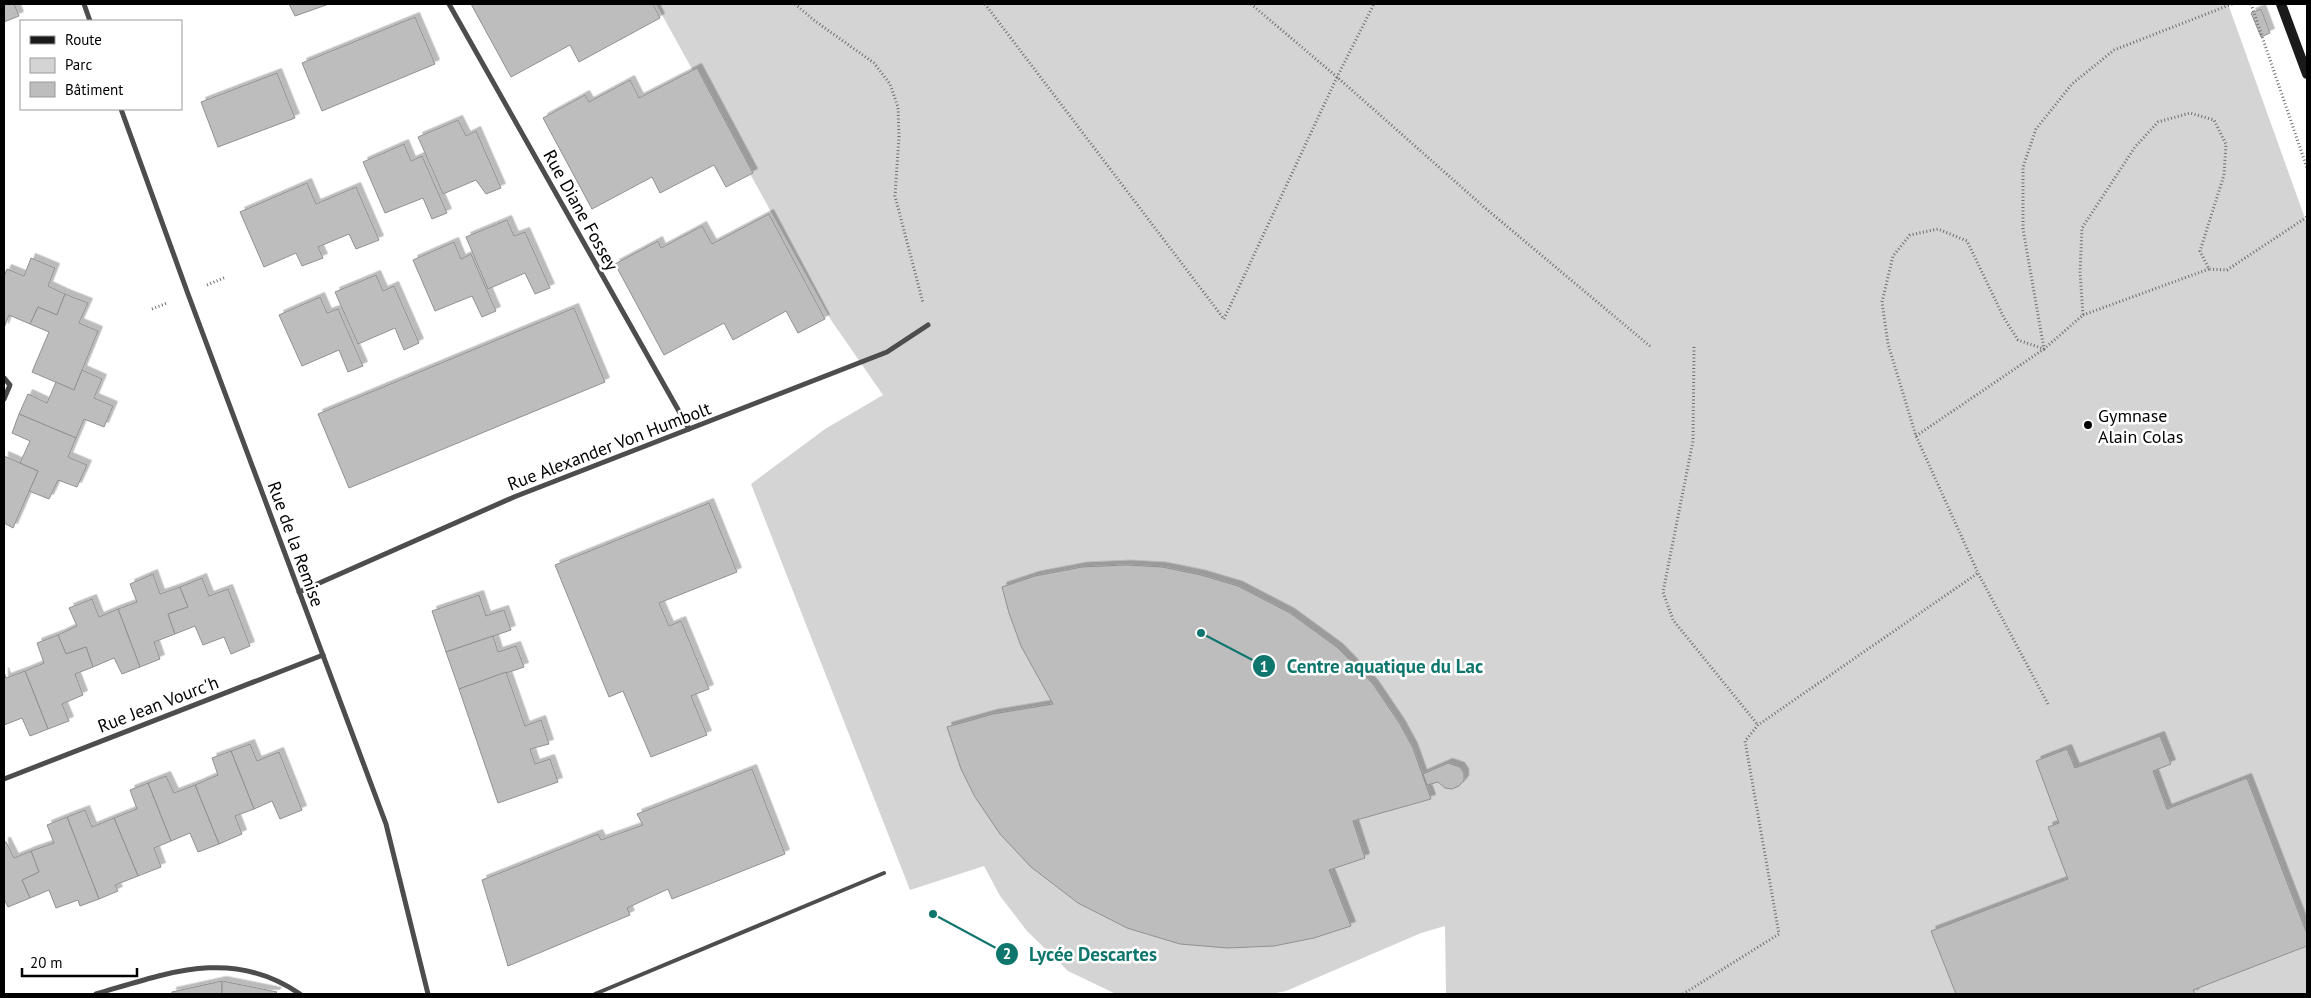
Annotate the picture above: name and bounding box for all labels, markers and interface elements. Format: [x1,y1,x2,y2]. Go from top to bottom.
legend [20,20,182,110]
text: Route [65,30,102,49]
text: Parc [65,55,92,74]
text: Bâtiment [65,80,123,99]
street label: Rue Diane Fossey [538,145,624,275]
street label: Rue Alexander Von Humbolt [504,397,714,495]
place label: Gymnase Alain Colas [2098,404,2183,448]
marker: Gymnase Alain Colas [2082,419,2094,431]
street label: Rue de la Remise [263,478,329,610]
callout: Centre aquatique du Lac [1252,649,1493,683]
text: Centre aquatique du Lac [1287,654,1483,678]
text: 1 [1260,657,1268,676]
street label: Rue Jean Vourc'h [94,670,222,738]
callout: Lycée Descartes [994,937,1167,971]
text: Lycée Descartes [1029,942,1157,966]
text: 2 [1003,944,1011,963]
scale bar [22,946,138,978]
text: 20 m [30,953,63,972]

